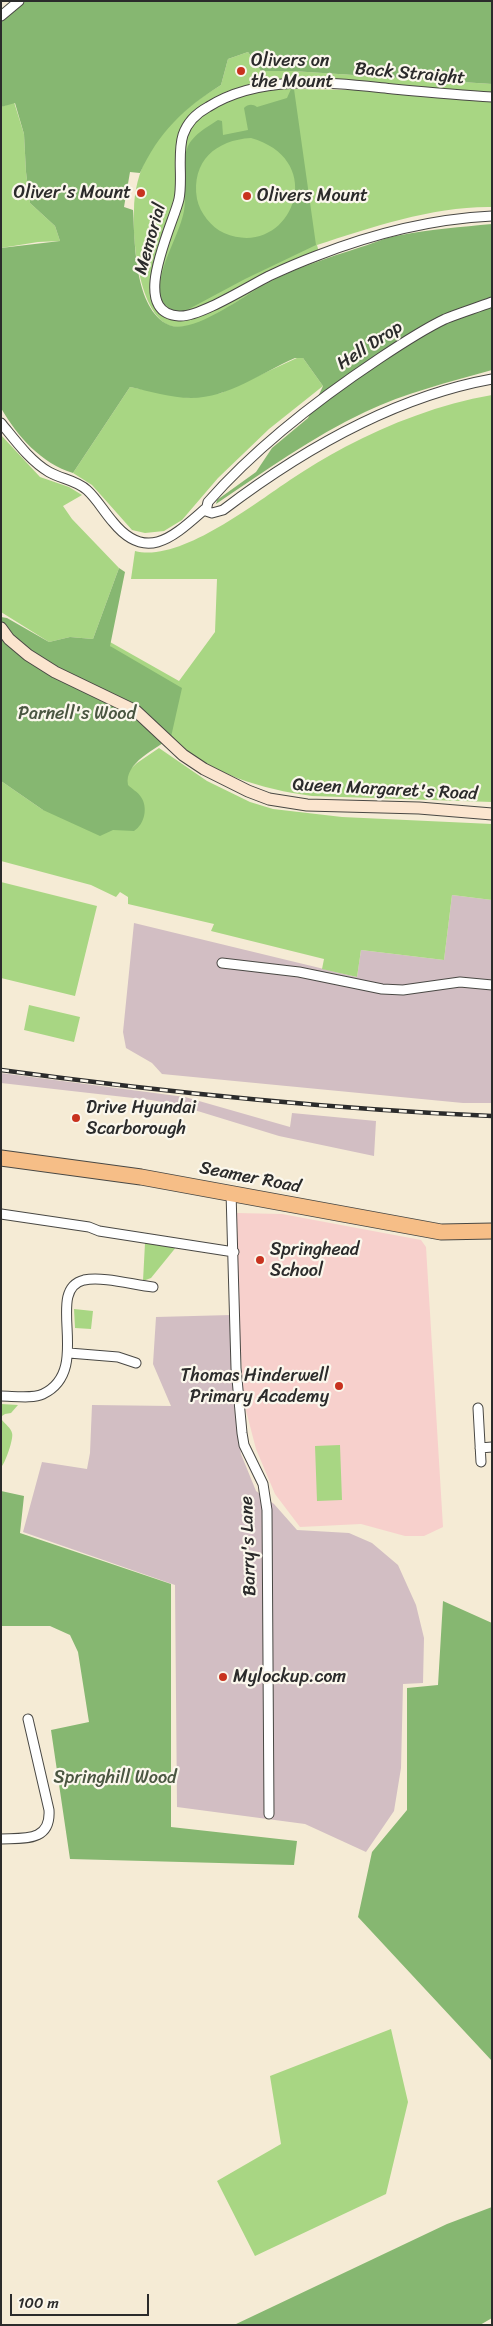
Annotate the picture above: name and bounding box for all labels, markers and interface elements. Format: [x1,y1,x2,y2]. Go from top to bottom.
place label: Olivers on the Mount [251,50,333,92]
street label: Back Straight [354,58,466,90]
marker: Olivers on the Mount [235,65,247,77]
place label: Oliver's Mount [13,182,131,204]
place label: Olivers Mount [257,185,368,207]
marker: Oliver's Mount [135,187,147,199]
marker: Olivers Mount [241,190,253,202]
street label: Memorial [130,201,172,277]
street label: Hell Drop [333,317,407,375]
park label: Parnell's Wood [18,703,136,725]
street label: Queen Margaret's Road [292,774,478,806]
place label: Drive Hyundai Scarborough [86,1097,196,1140]
marker: Drive Hyundai Scarborough [70,1112,82,1124]
street label: Seamer Road [198,1158,302,1198]
place label: Springhead School [270,1239,359,1282]
marker: Springhead School [254,1254,266,1266]
place label: Thomas Hinderwell Primary Academy [181,1365,329,1408]
marker: Thomas Hinderwell Primary Academy [333,1380,345,1392]
street label: Barry's Lane [236,1495,262,1597]
place label: Mylockup.com [233,1666,346,1688]
marker: Mylockup.com [217,1671,229,1683]
park label: Springhill Wood [53,1767,177,1789]
scale bar [12,2284,151,2316]
text: 100 m [18,2290,59,2316]

